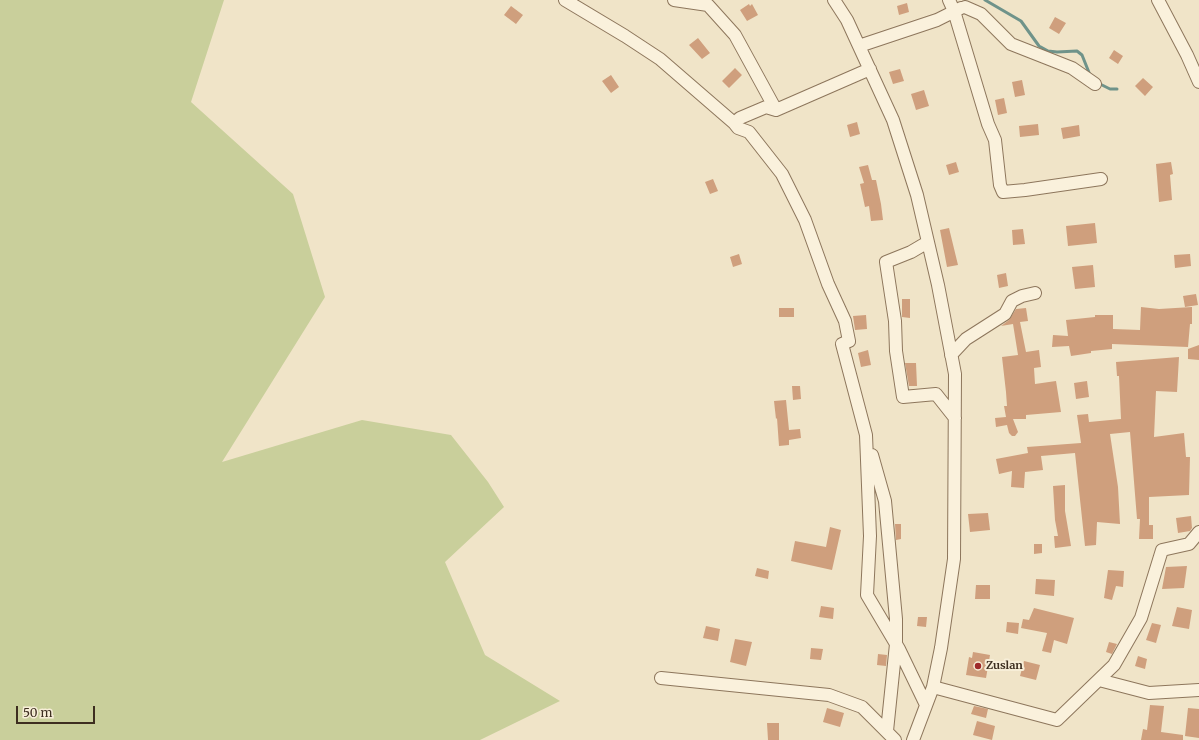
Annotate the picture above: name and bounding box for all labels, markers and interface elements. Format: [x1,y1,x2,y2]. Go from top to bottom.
place label: Zuslan [986,659,1023,673]
marker: Zuslan [973,661,983,671]
scale bar [18,698,97,724]
text: 50 m [23,705,52,720]

